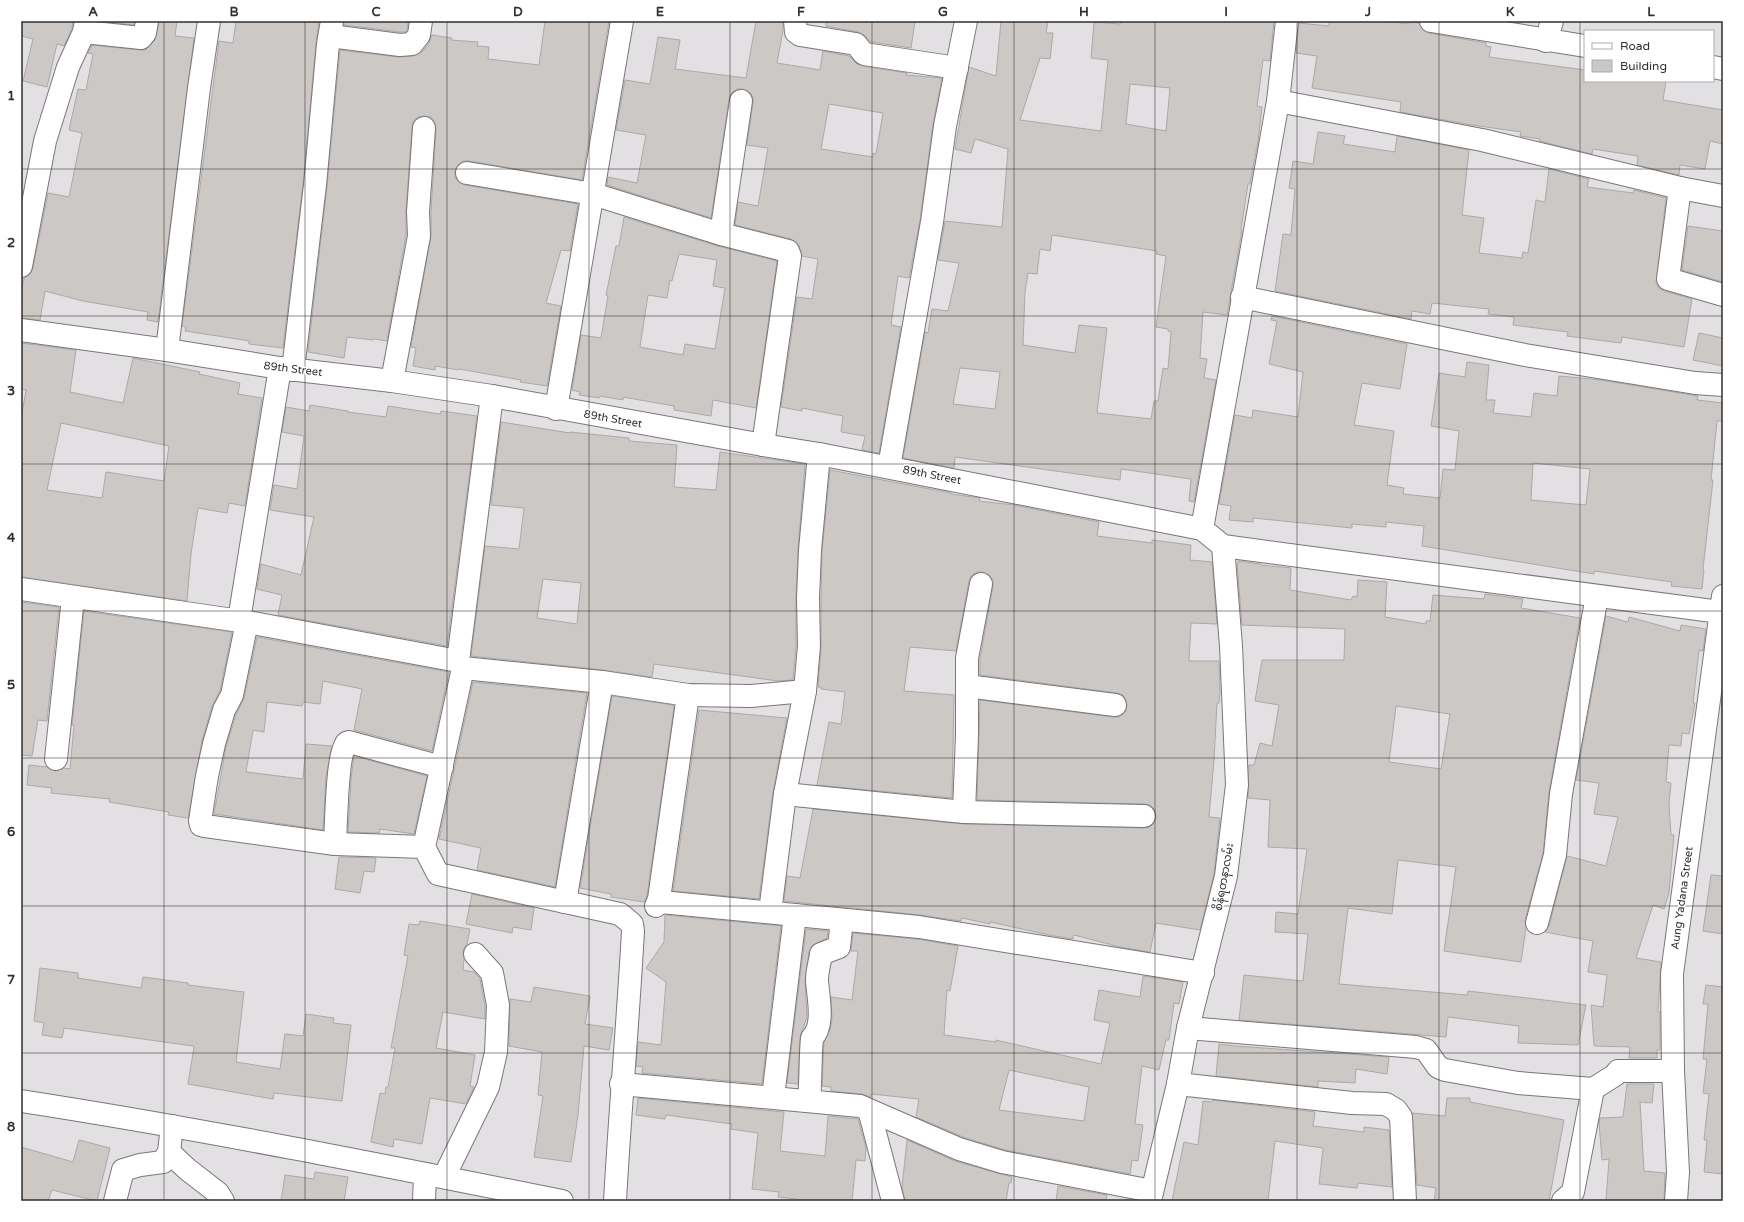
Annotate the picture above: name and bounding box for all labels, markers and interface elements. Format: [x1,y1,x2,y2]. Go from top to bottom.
text: A [88,4,98,20]
text: B [229,4,239,20]
text: C [371,4,381,20]
text: D [513,4,523,20]
text: E [656,4,664,20]
text: F [797,4,805,20]
text: G [938,4,948,20]
text: H [1079,4,1089,20]
text: I [1224,4,1228,20]
text: J [1364,4,1371,20]
text: K [1506,4,1515,20]
text: L [1647,4,1655,20]
legend [1584,30,1714,82]
text: Road [1620,39,1650,53]
text: Building [1620,59,1667,73]
text: 1 [7,88,15,104]
text: 2 [7,235,15,251]
street label: 89th Street [263,359,323,379]
text: 3 [7,383,15,399]
street label: 89th Street [583,407,643,431]
street label: 89th Street [902,463,962,487]
text: 4 [7,530,16,546]
text: 5 [7,677,15,693]
text: 6 [7,824,15,840]
street label: စိန်ရတနာလမ်း [1211,842,1238,912]
street label: Aung Yadana Street [1668,846,1696,950]
text: 7 [7,972,15,988]
text: 8 [7,1119,15,1135]

